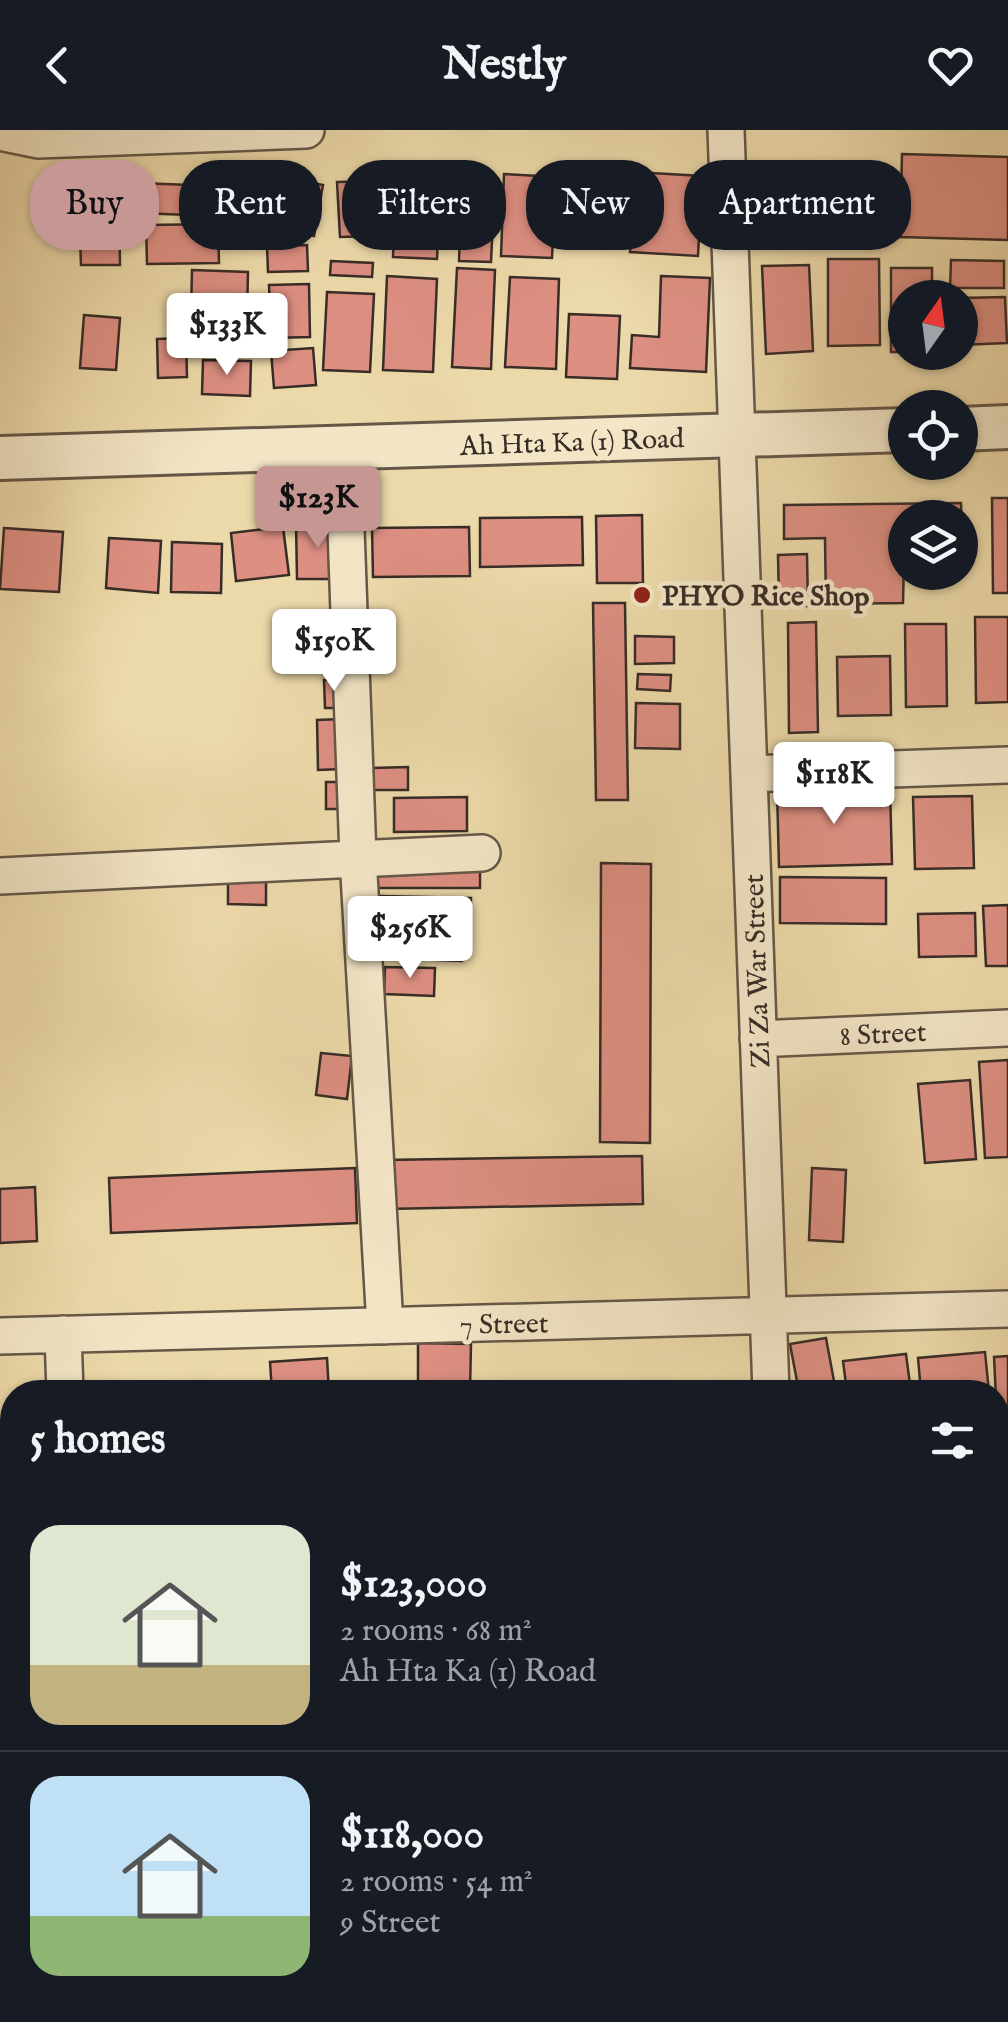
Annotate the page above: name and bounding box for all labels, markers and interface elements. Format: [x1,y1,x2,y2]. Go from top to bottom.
text: Nestly [442,37,566,94]
icon: back [30,38,85,93]
icon: heart [923,38,978,93]
chip: Buy [30,160,159,250]
chip: Rent [179,160,322,250]
chip: Filters [342,160,506,250]
chip: New [526,160,664,250]
chip: Apartment [684,160,911,250]
north arrow [888,280,978,370]
map controls [888,280,978,590]
pin: $133K [157,293,297,378]
text: $133K [189,305,265,346]
button: locate [888,390,978,480]
street label: Ah Hta Ka (1) Road [458,422,685,465]
pin: $123K [248,466,388,551]
text: $123K [278,478,358,519]
button: layers [888,500,978,590]
place label: PHYO Rice Shop [662,580,869,615]
marker: PHYO Rice Shop [631,584,653,606]
pin: $150K [264,609,404,694]
text: $150K [294,621,374,662]
pin: $118K [764,742,904,827]
text: $118K [795,754,873,795]
street label: Zi Za War Street [738,873,779,1069]
pin: $256K [340,896,480,981]
text: $256K [370,908,450,949]
street label: 8 Street [839,1016,928,1055]
street label: 7 Street [459,1307,549,1344]
icon: filters [925,1413,980,1468]
text: 5 homes [30,1414,166,1467]
text: $123,000 [340,1558,487,1611]
icon: home [110,1565,230,1685]
text: 2 rooms · 68 m² [340,1611,532,1652]
text: Ah Hta Ka (1) Road [340,1652,596,1693]
text: $118,000 [340,1809,484,1862]
icon: home [110,1816,230,1936]
text: 2 rooms · 54 m² [340,1862,533,1903]
text: 9 Street [340,1903,440,1944]

